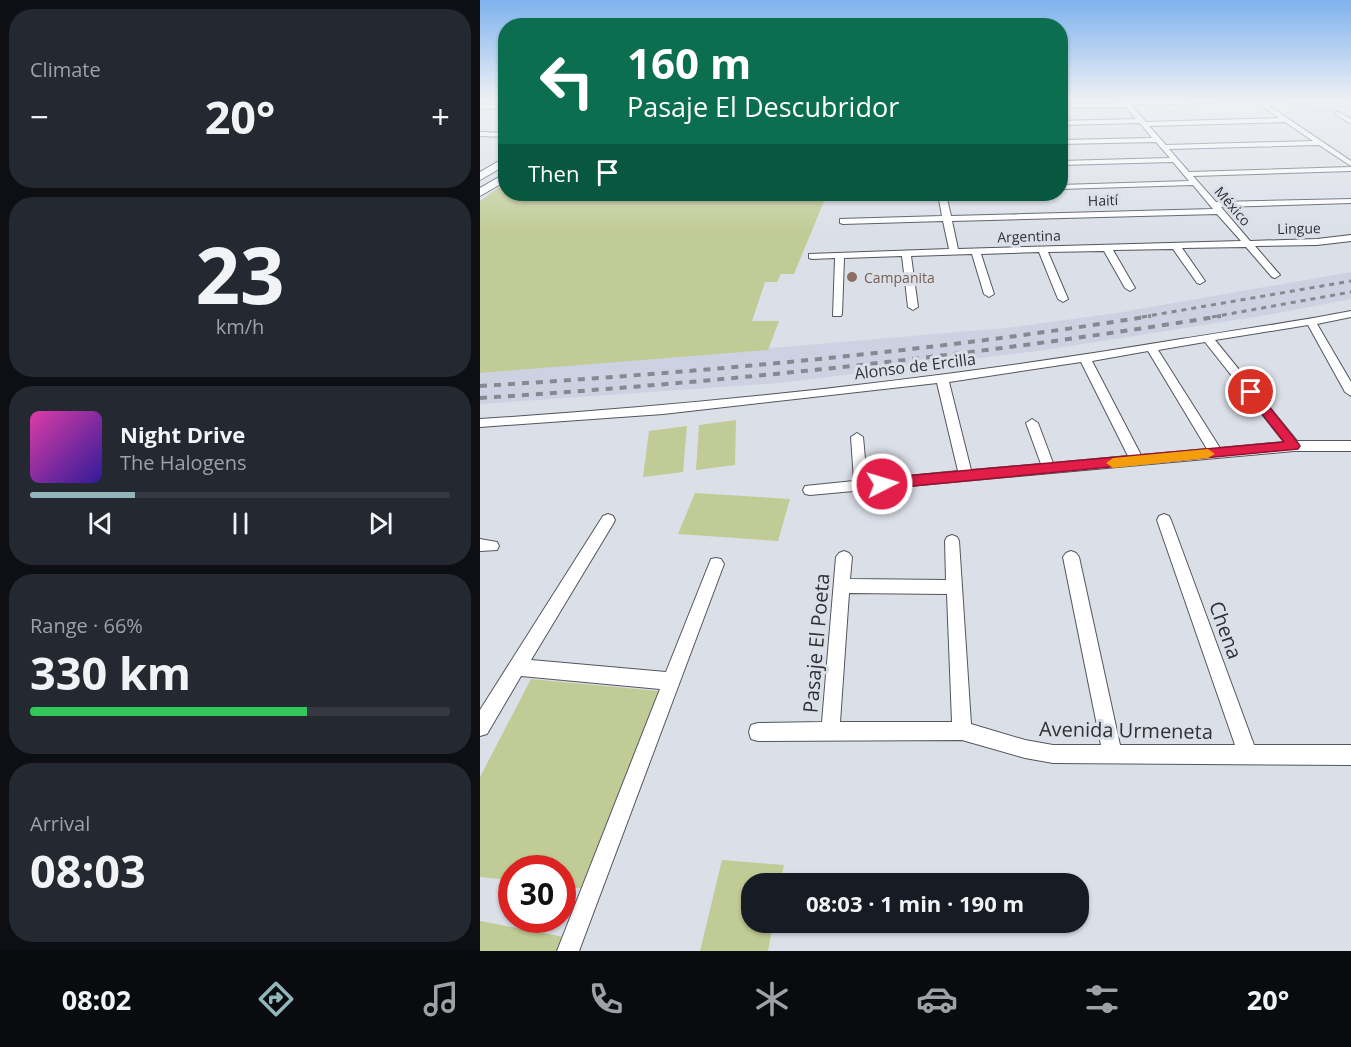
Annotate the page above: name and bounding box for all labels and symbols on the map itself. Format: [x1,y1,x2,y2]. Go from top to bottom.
street label: México [1211,182,1255,230]
street label: Haití [1088,190,1119,210]
street label: Lingue [1277,218,1321,238]
street label: Argentina [997,225,1061,247]
place label: Campanita [864,268,935,287]
marker: Campanita [845,270,859,284]
street label: Alonso de Ercilla [853,348,977,384]
pin [1225,366,1276,417]
position arrow [850,452,914,516]
street label: Pasaje El Poeta [796,572,836,714]
street label: Chena [1203,597,1249,663]
street label: Avenida Urmeneta [1039,715,1213,745]
speed limit sign: 30 [498,855,576,933]

